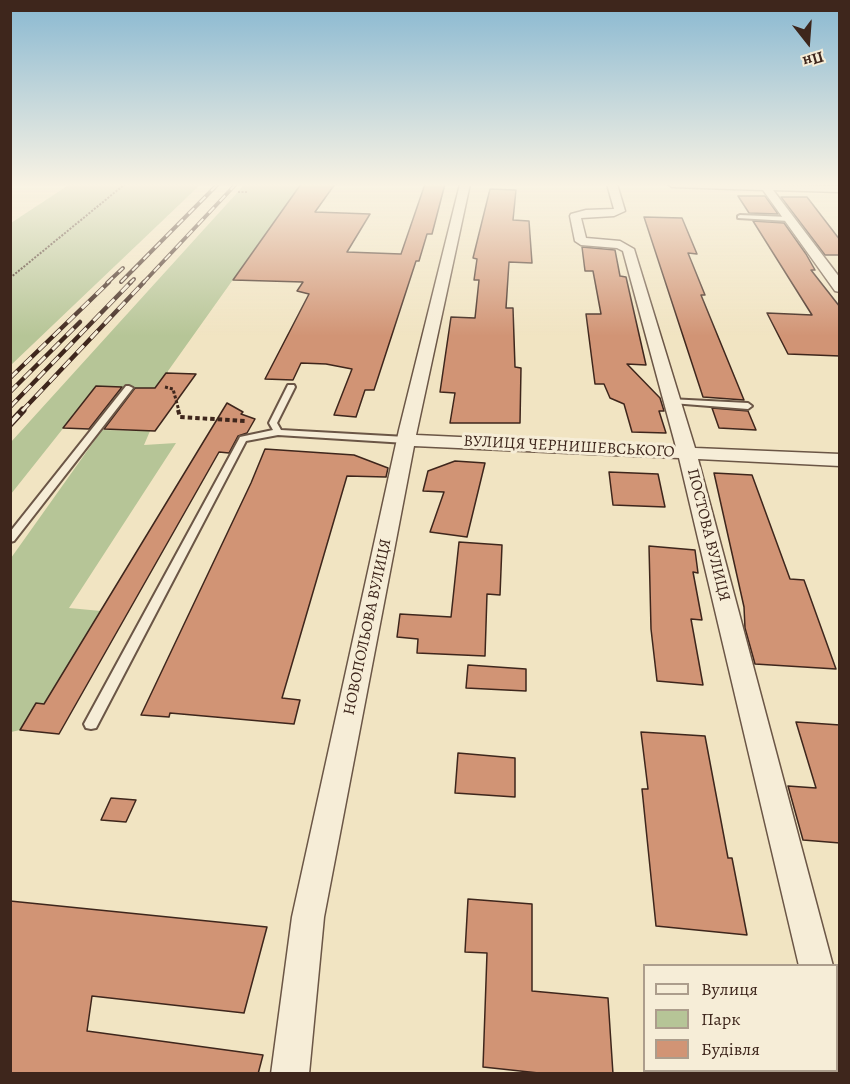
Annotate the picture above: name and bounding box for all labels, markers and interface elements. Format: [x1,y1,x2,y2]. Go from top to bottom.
north arrow [778,12,838,72]
text: Пн [800,46,826,73]
street label: ВУЛИЦЯ ЧЕРНИШЕВСЬКОГО [463,432,675,462]
street label: ПОСТОВА ВУЛИЦЯ [682,467,734,603]
street label: НОВОПОЛЬОВА ВУЛИЦЯ [340,537,396,717]
legend [643,964,838,1072]
text: Вулиця [701,977,758,1001]
text: Парк [701,1007,741,1031]
text: Будівля [701,1037,760,1061]

